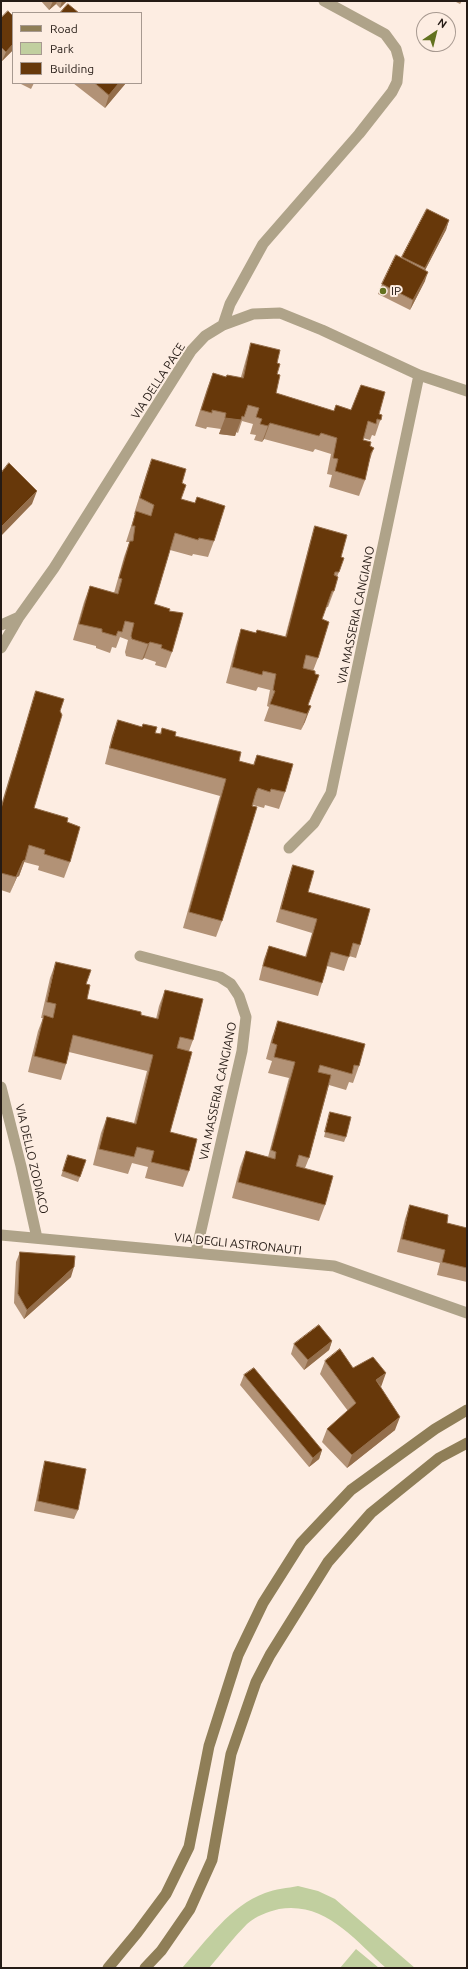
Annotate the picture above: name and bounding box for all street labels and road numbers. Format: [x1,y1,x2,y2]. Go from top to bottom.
street label: VIA DELLA PACE [128,340,188,422]
street label: VIA MASSERIA CANGIANO [334,545,378,685]
street label: VIA MASSERIA CANGIANO [196,1021,240,1161]
street label: VIA DELLO ZODIACO [12,1103,52,1215]
street label: VIA DEGLI ASTRONAUTI [174,1230,302,1258]

